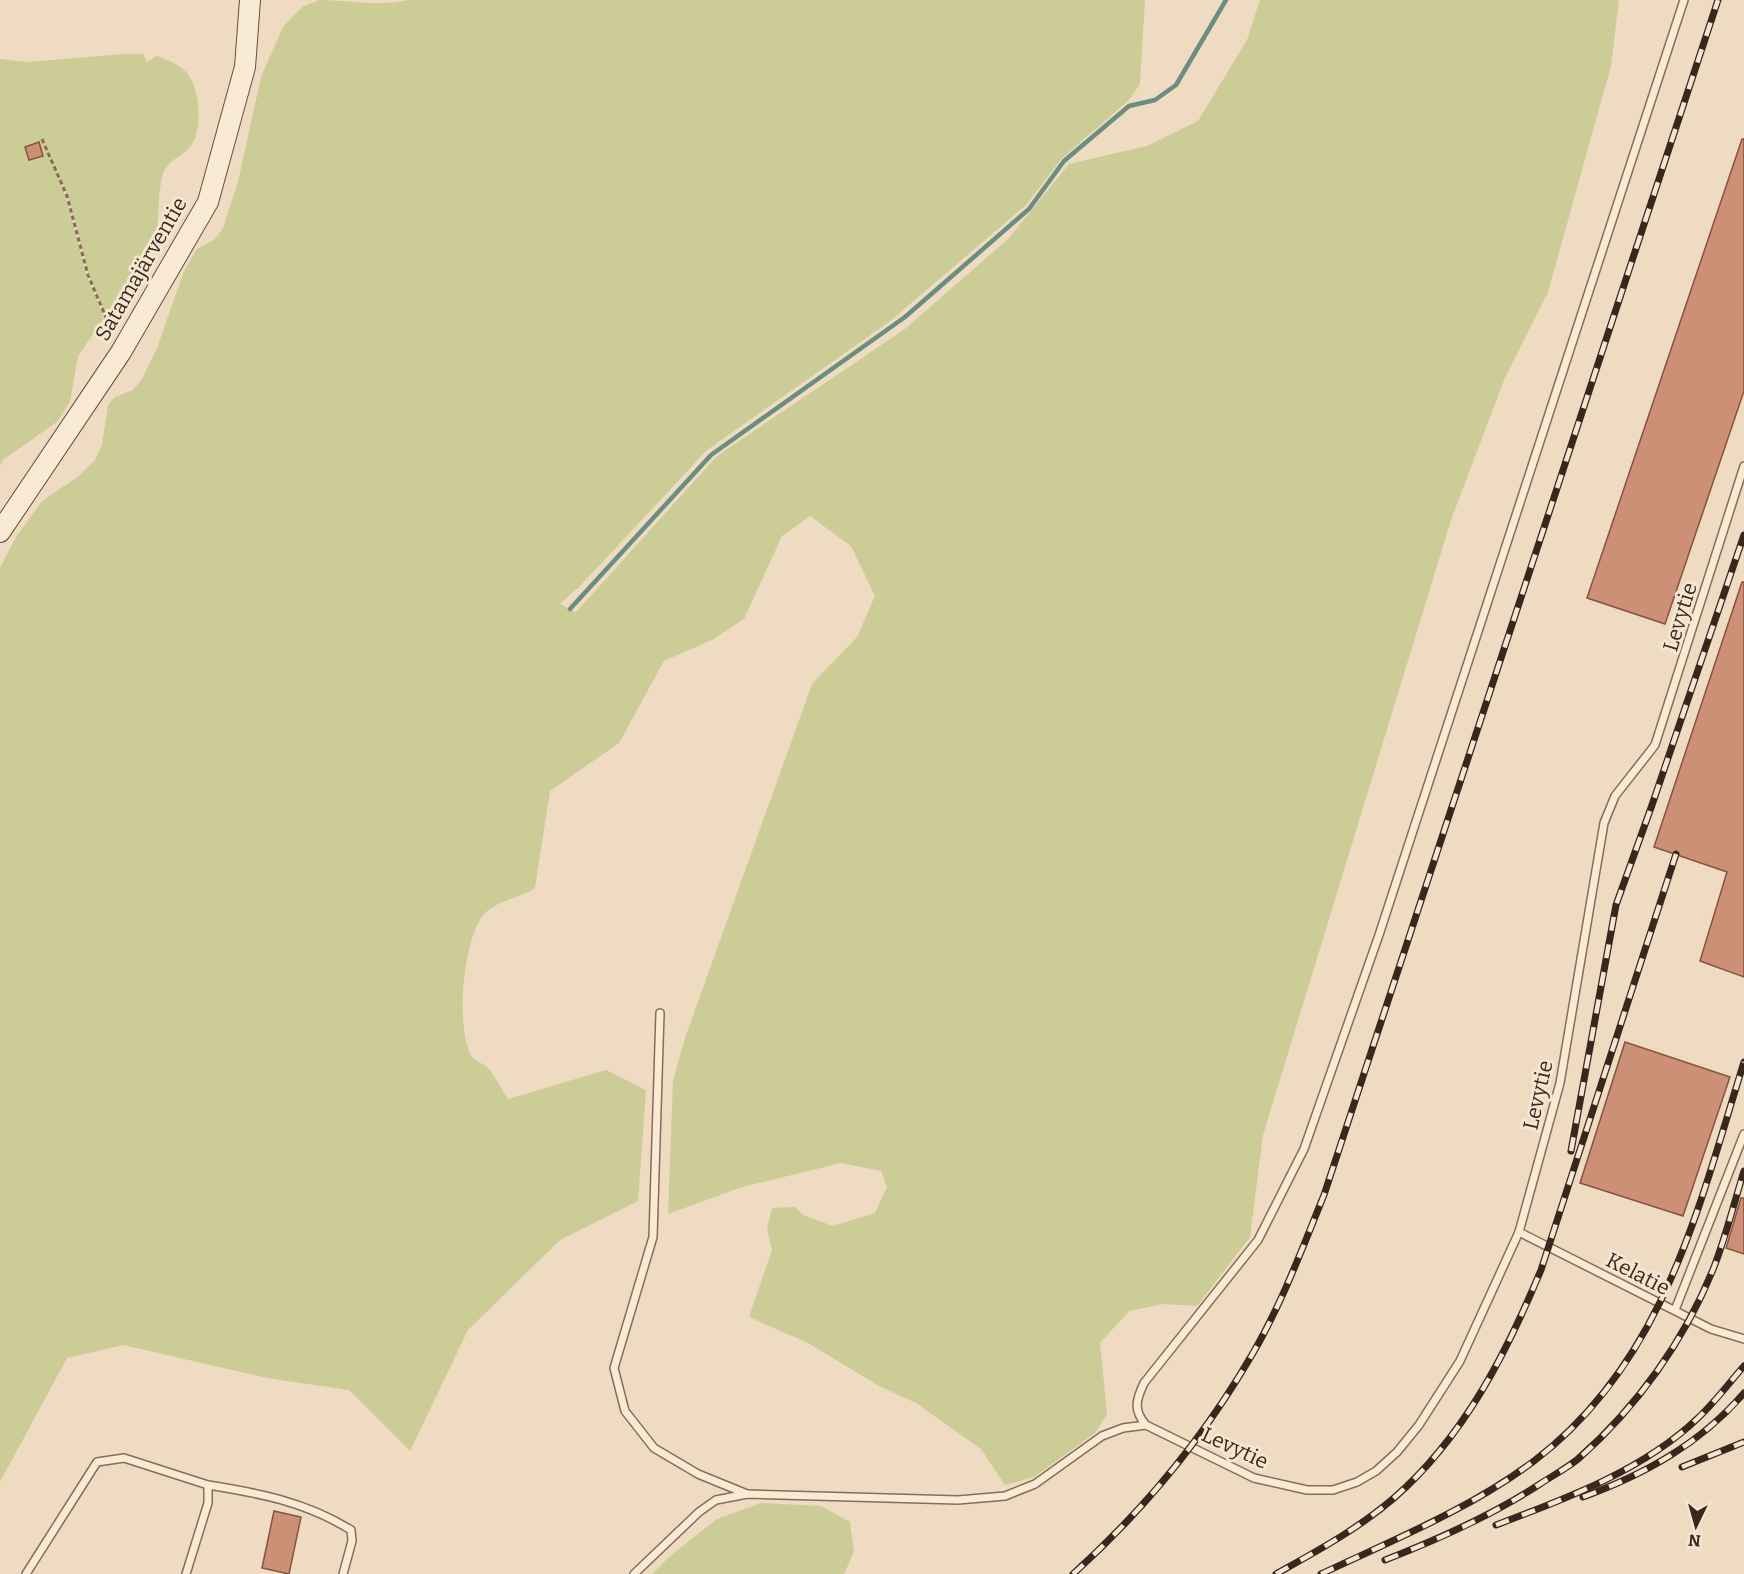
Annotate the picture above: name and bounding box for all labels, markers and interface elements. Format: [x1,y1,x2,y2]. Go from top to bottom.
street label: Satamajärventie [89,193,193,345]
street label: Levytie [1657,579,1703,655]
street label: Levytie [1517,1058,1559,1132]
street label: Kelatie [1602,1247,1674,1301]
street label: Levytie [1198,1421,1272,1475]
north arrow [1666,1496,1726,1556]
text: N [1688,1530,1702,1550]

